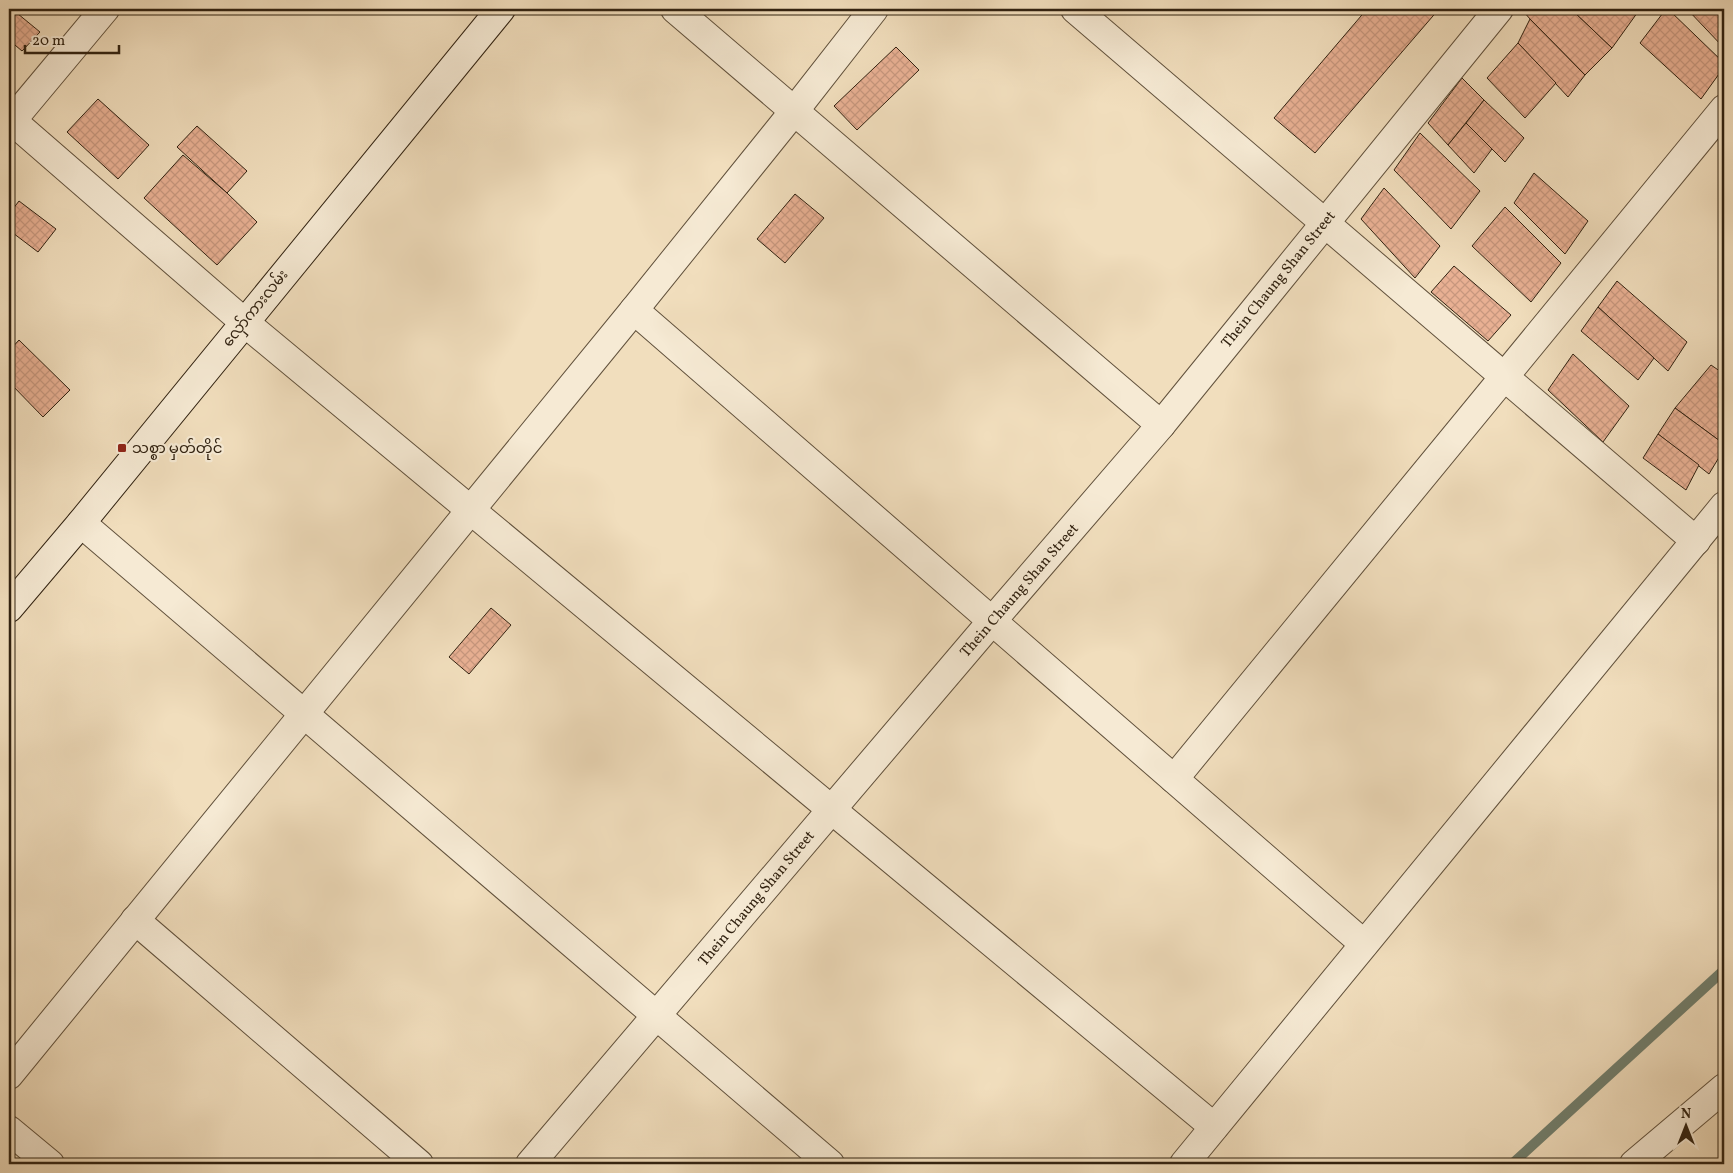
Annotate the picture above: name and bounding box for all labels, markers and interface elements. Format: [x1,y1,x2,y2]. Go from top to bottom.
scale bar [25,22,119,54]
text: 20 m [32,31,65,52]
street label: Thein Chaung Shan Street [1217,207,1341,353]
street label: လှော်ကားလမ်း [218,265,294,352]
place label: သစ္စာ မှတ်တိုင် [132,438,222,460]
marker: သစ္စာ မှတ်တိုင် [116,442,128,454]
street label: Thein Chaung Shan Street [956,519,1084,662]
street label: Thein Chaung Shan Street [694,827,820,971]
north arrow [1660,1100,1710,1150]
text: N [1681,1105,1691,1124]

